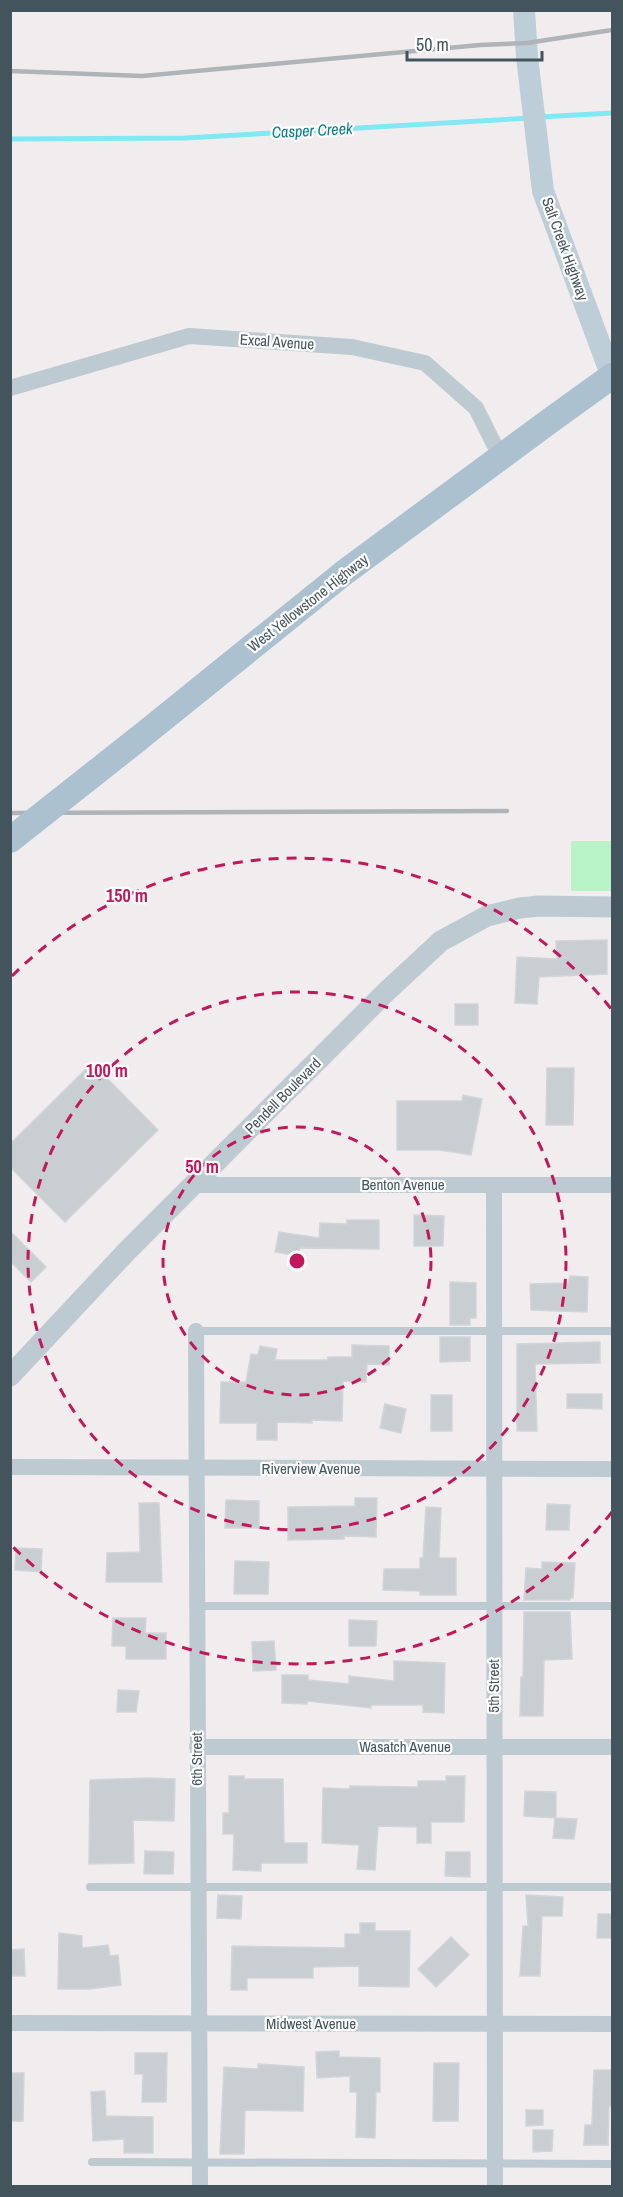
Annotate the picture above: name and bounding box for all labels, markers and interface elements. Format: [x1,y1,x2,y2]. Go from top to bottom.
scale bar [407,24,542,62]
text: 50 m [416,32,449,57]
water label: Casper Creek [271,117,353,143]
street label: Salt Creek Highway [537,194,594,304]
street label: Excal Avenue [239,328,315,355]
street label: West Yellowstone Highway [243,548,373,656]
text: 150 m [106,883,148,908]
street label: Pendell Boulevard [240,1053,325,1138]
text: 100 m [86,1058,128,1083]
text: 50 m [185,1154,219,1179]
street label: Benton Avenue [361,1174,445,1195]
centre of rings [287,1251,307,1271]
street label: Riverview Avenue [262,1458,361,1479]
street label: 5th Street [483,1659,504,1713]
street label: 6th Street [186,1732,207,1786]
street label: Wasatch Avenue [359,1736,451,1757]
street label: Midwest Avenue [266,2013,356,2034]

